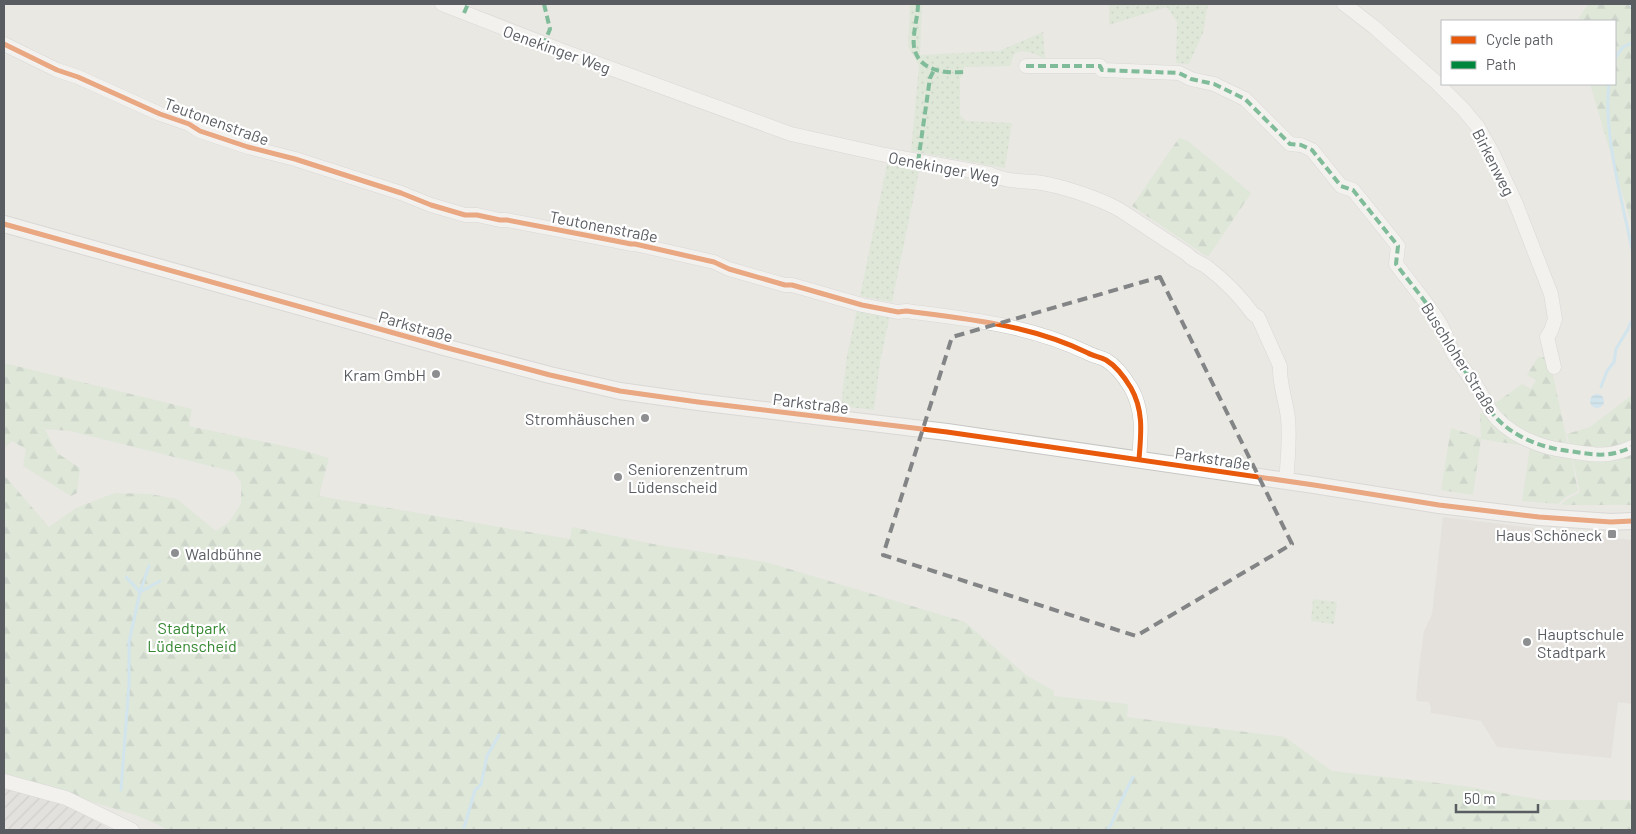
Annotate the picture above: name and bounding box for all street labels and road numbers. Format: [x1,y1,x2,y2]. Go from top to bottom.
street label: Oenekinger Weg [501,21,613,77]
street label: Teutonenstraße [162,93,272,149]
street label: Birkenweg [1469,125,1519,199]
street label: Oenekinger Weg [887,147,1001,187]
street label: Teutonenstraße [548,206,660,246]
street label: Buschloher Straße [1418,299,1502,417]
street label: Parkstraße [377,306,455,346]
street label: Parkstraße [772,389,850,417]
street label: Parkstraße [1174,443,1252,473]

